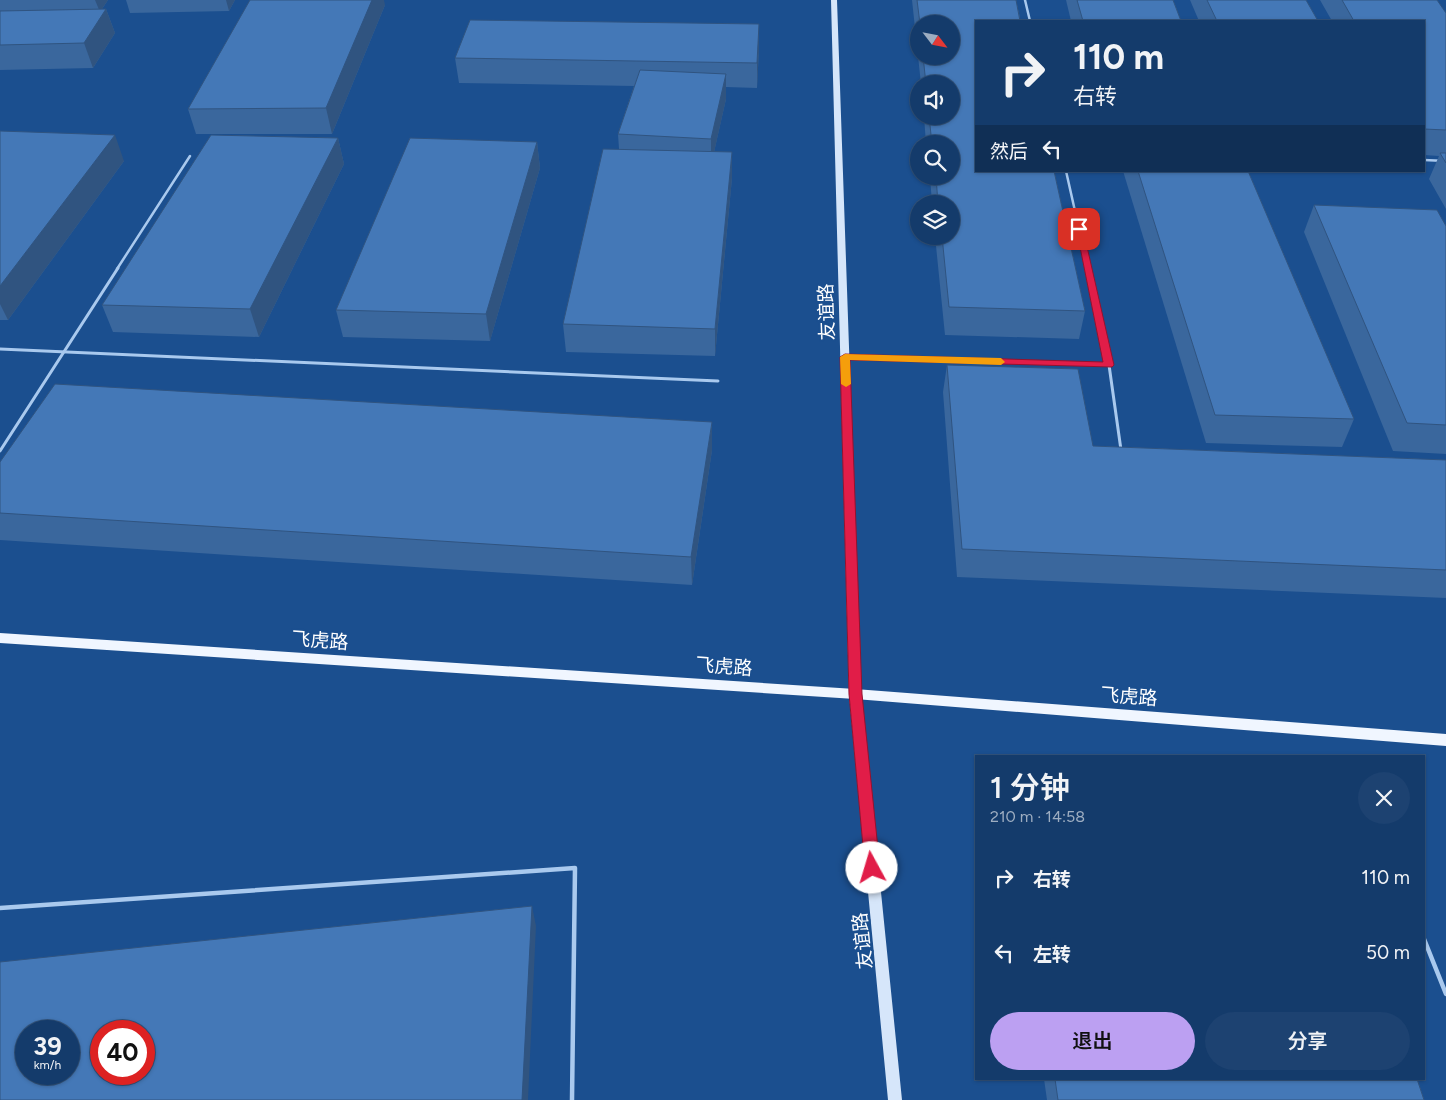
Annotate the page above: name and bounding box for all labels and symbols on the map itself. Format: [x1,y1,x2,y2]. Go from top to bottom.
north arrow [910,15,960,65]
pin [1058,208,1100,250]
street label: 友谊路 [814,283,839,341]
street label: 飞虎路 [291,627,349,654]
street label: 飞虎路 [695,653,753,680]
street label: 飞虎路 [1100,683,1158,710]
position arrow [845,841,897,893]
street label: 友谊路 [848,911,877,971]
speed limit sign: 40 [90,1020,155,1085]

